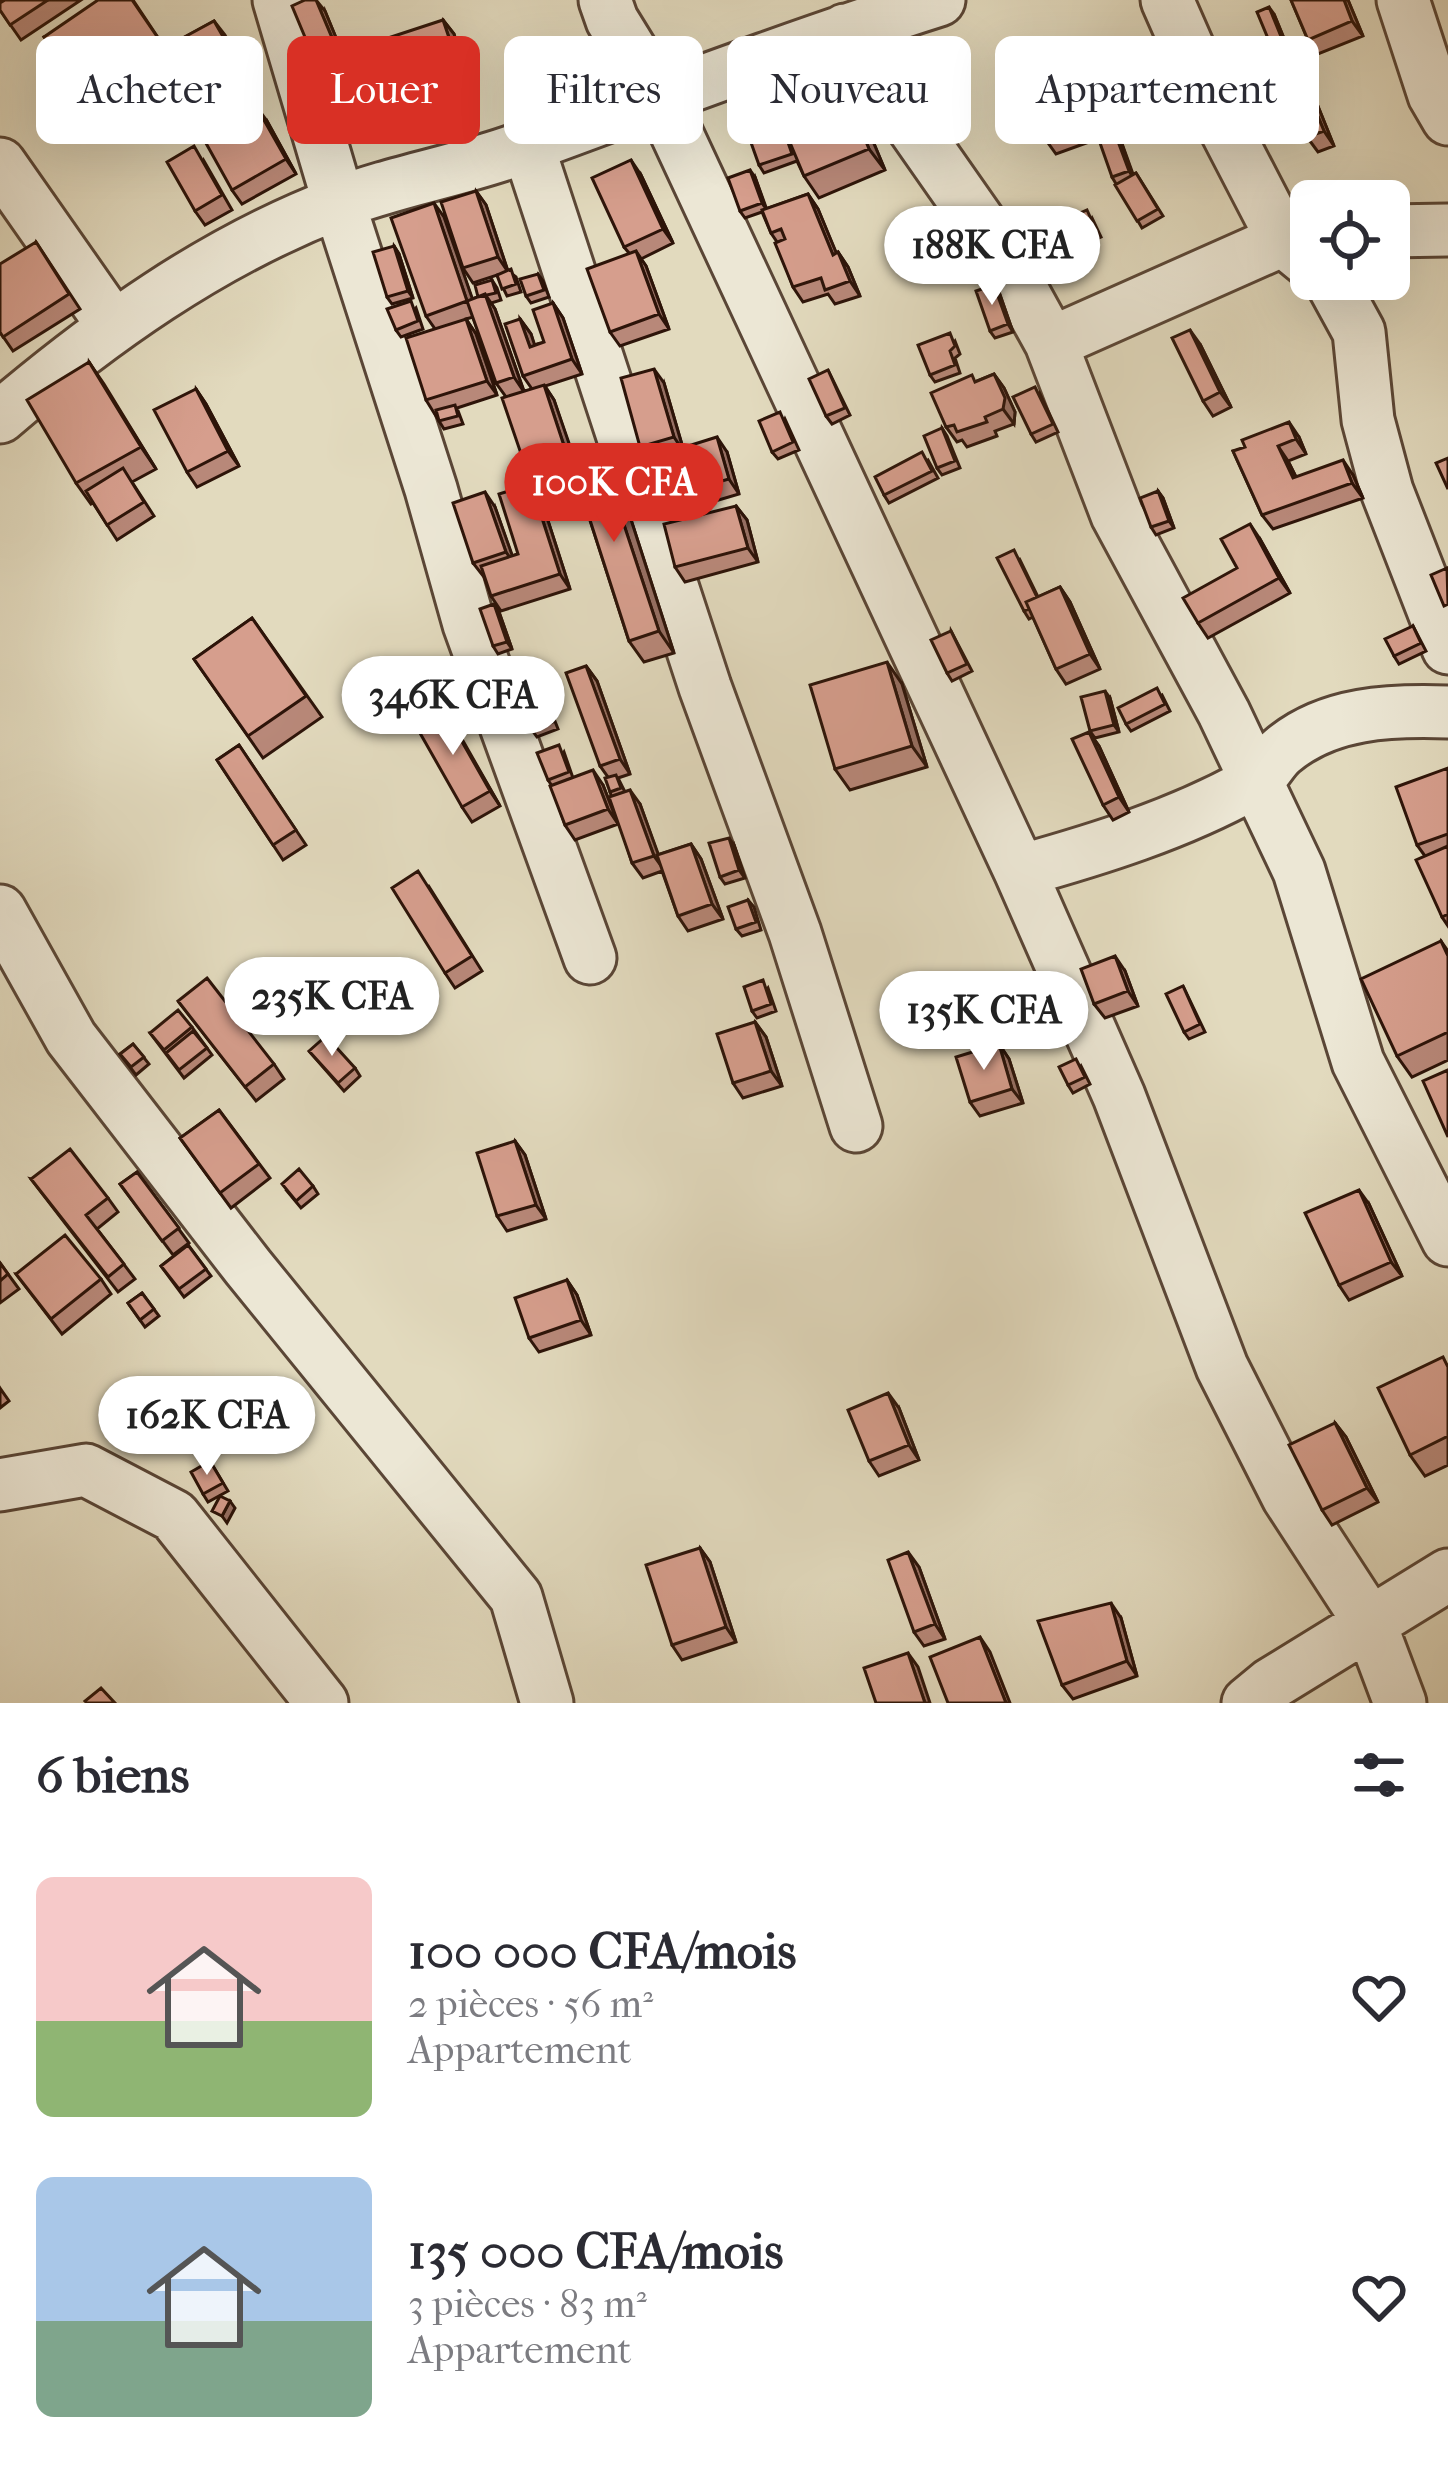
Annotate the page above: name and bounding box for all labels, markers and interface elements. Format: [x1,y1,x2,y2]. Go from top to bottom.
chip: Acheter [36,36,263,144]
chip: Louer [287,36,480,144]
chip: Filtres [504,36,703,144]
chip: Nouveau [727,36,971,144]
chip: Appartement [995,36,1319,144]
map controls [1290,180,1410,300]
button: locate [1290,180,1410,300]
pin: 188K CFA [868,206,1116,308]
text: 188K CFA [911,222,1073,268]
pin: 100K CFA [490,443,738,545]
text: 100K CFA [531,459,697,505]
pin: 346K CFA [329,656,577,758]
text: 346K CFA [369,672,537,718]
pin: 235K CFA [208,957,456,1059]
pin: 135K CFA [860,971,1108,1073]
text: 235K CFA [251,973,413,1019]
text: 135K CFA [906,987,1062,1033]
pin: 162K CFA [83,1376,331,1478]
text: 162K CFA [125,1392,289,1438]
icon: filters [1346,1742,1412,1808]
text: 6 biens [36,1745,189,1805]
text: 100 000 CFA/mois [408,1921,796,1981]
icon: home [132,1925,276,2069]
icon: heart [1346,1964,1412,2030]
text: 2 pièces · 56 m² [408,1981,653,2027]
text: Appartement [408,2027,631,2073]
text: 135 000 CFA/mois [408,2221,783,2281]
icon: home [132,2225,276,2369]
icon: heart [1346,2264,1412,2330]
text: 3 pièces · 83 m² [408,2281,647,2327]
text: Appartement [408,2327,631,2373]

